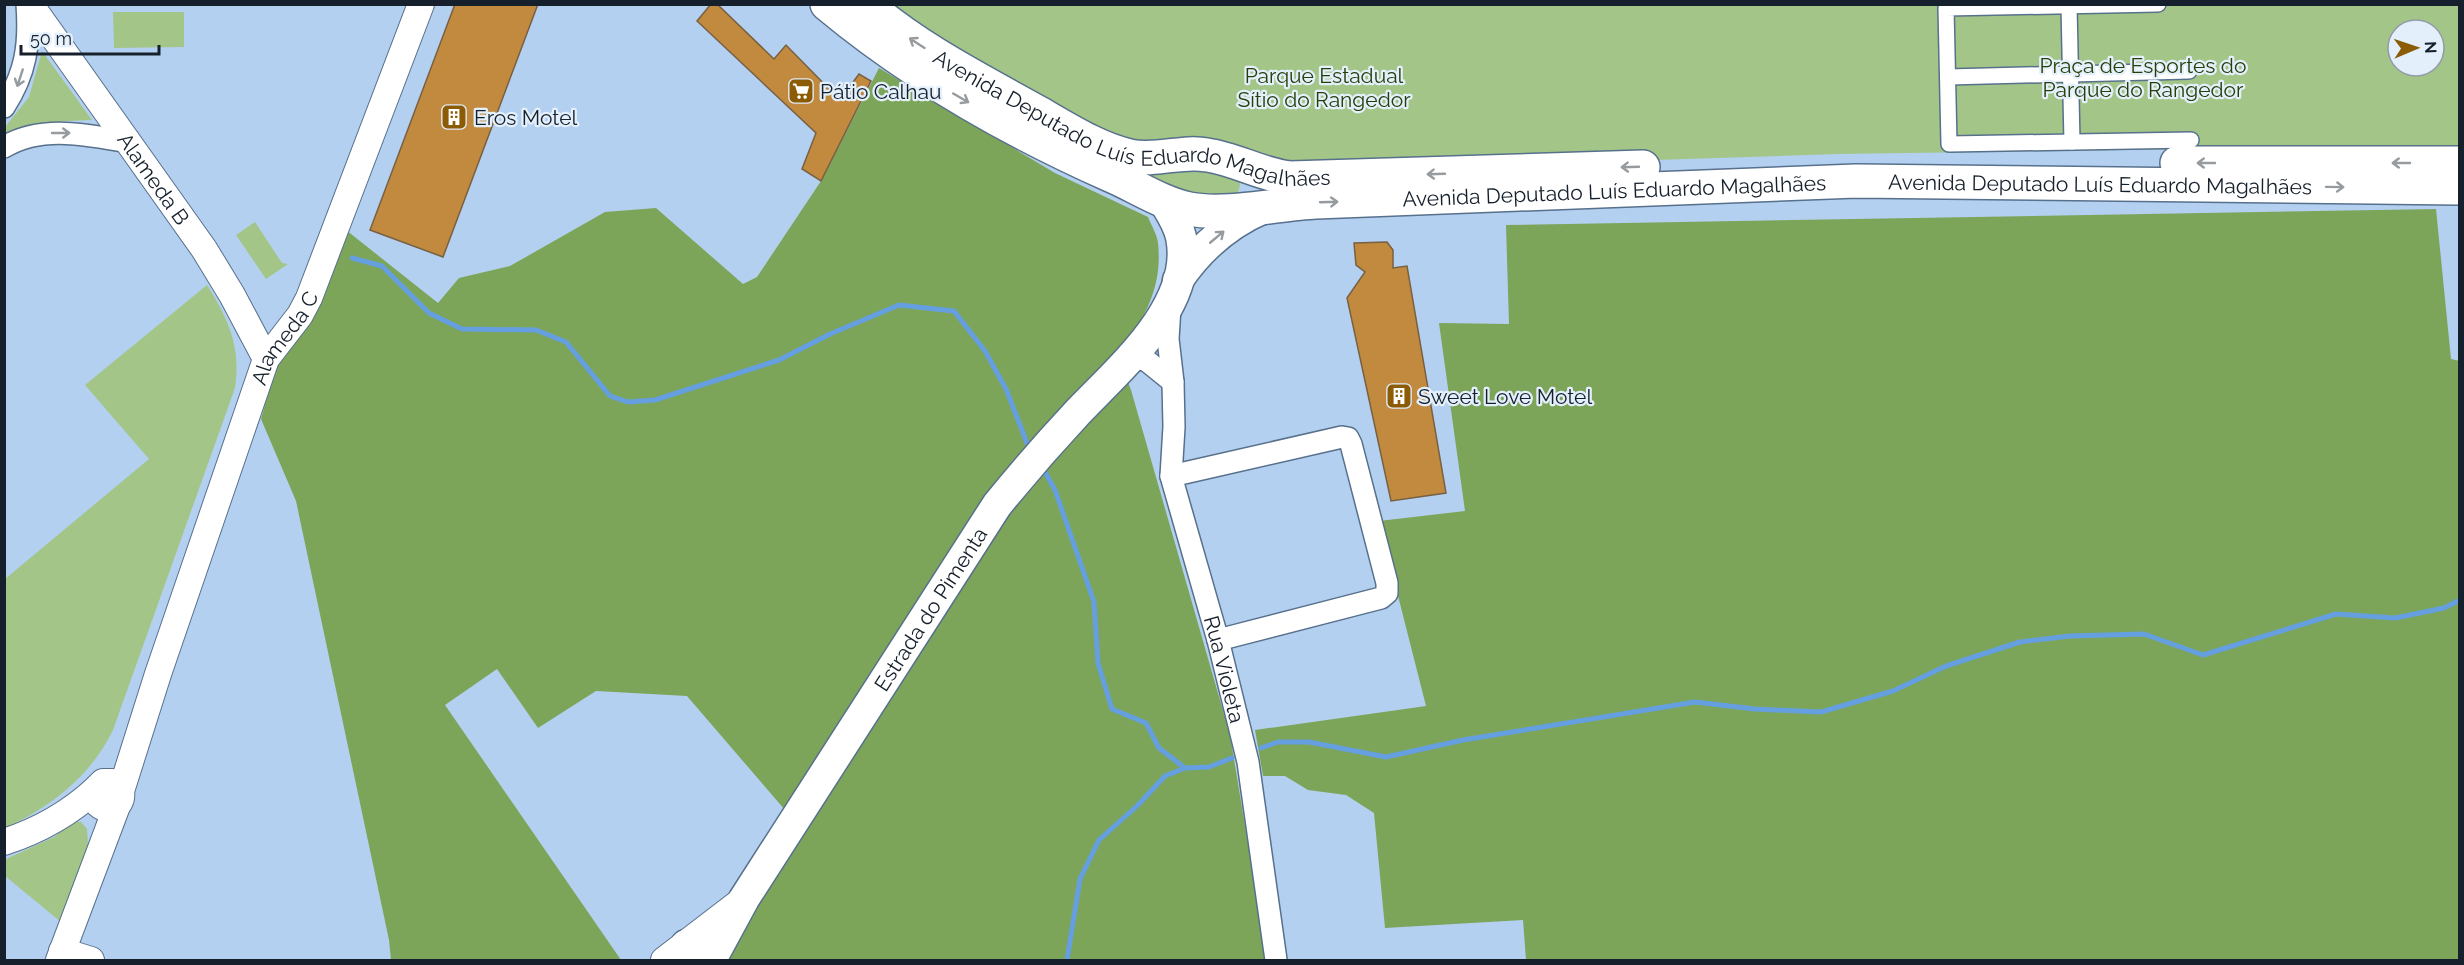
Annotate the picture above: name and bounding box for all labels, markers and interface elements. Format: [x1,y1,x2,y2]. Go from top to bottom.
scale bar [21,18,159,56]
north arrow [2386,18,2446,78]
text: 50 m [30,28,72,49]
one-way arrow [909,36,926,48]
text: N [2421,41,2440,54]
street label: Avenida Deputado Luís Eduardo Magalhães [929,44,1331,191]
park label: Praça de Esportes do Parque do Rangedor [2040,53,2246,102]
park label: Parque Estadual Sítio do Rangedor [1237,63,1411,112]
one-way arrow [14,69,25,88]
supermarket icon: Pátio Calhau [786,76,816,106]
place label: Pátio Calhau [820,79,942,104]
one-way arrow [952,92,969,104]
building icon: Eros Motel [439,102,469,132]
place label: Eros Motel [474,105,577,130]
one-way arrow [50,128,70,139]
street label: Alameda B [113,128,195,229]
one-way arrow [2197,157,2217,169]
one-way arrow [2392,157,2412,169]
one-way arrow [1621,162,1641,173]
one-way arrow [1426,168,1446,179]
street label: Avenida Deputado Luís Eduardo Magalhães [1888,169,2312,199]
street label: Avenida Deputado Luís Eduardo Magalhães [1402,170,1827,211]
one-way arrow [2324,181,2344,193]
one-way arrow [1319,196,1339,207]
one-way arrow [1209,230,1224,244]
street label: Alameda C [246,287,323,388]
building icon: Sweet Love Motel [1384,381,1414,411]
place label: Sweet Love Motel [1418,384,1592,409]
street label: Estrada do Pimenta [869,523,992,695]
street label: Rua Violeta [1199,612,1250,725]

